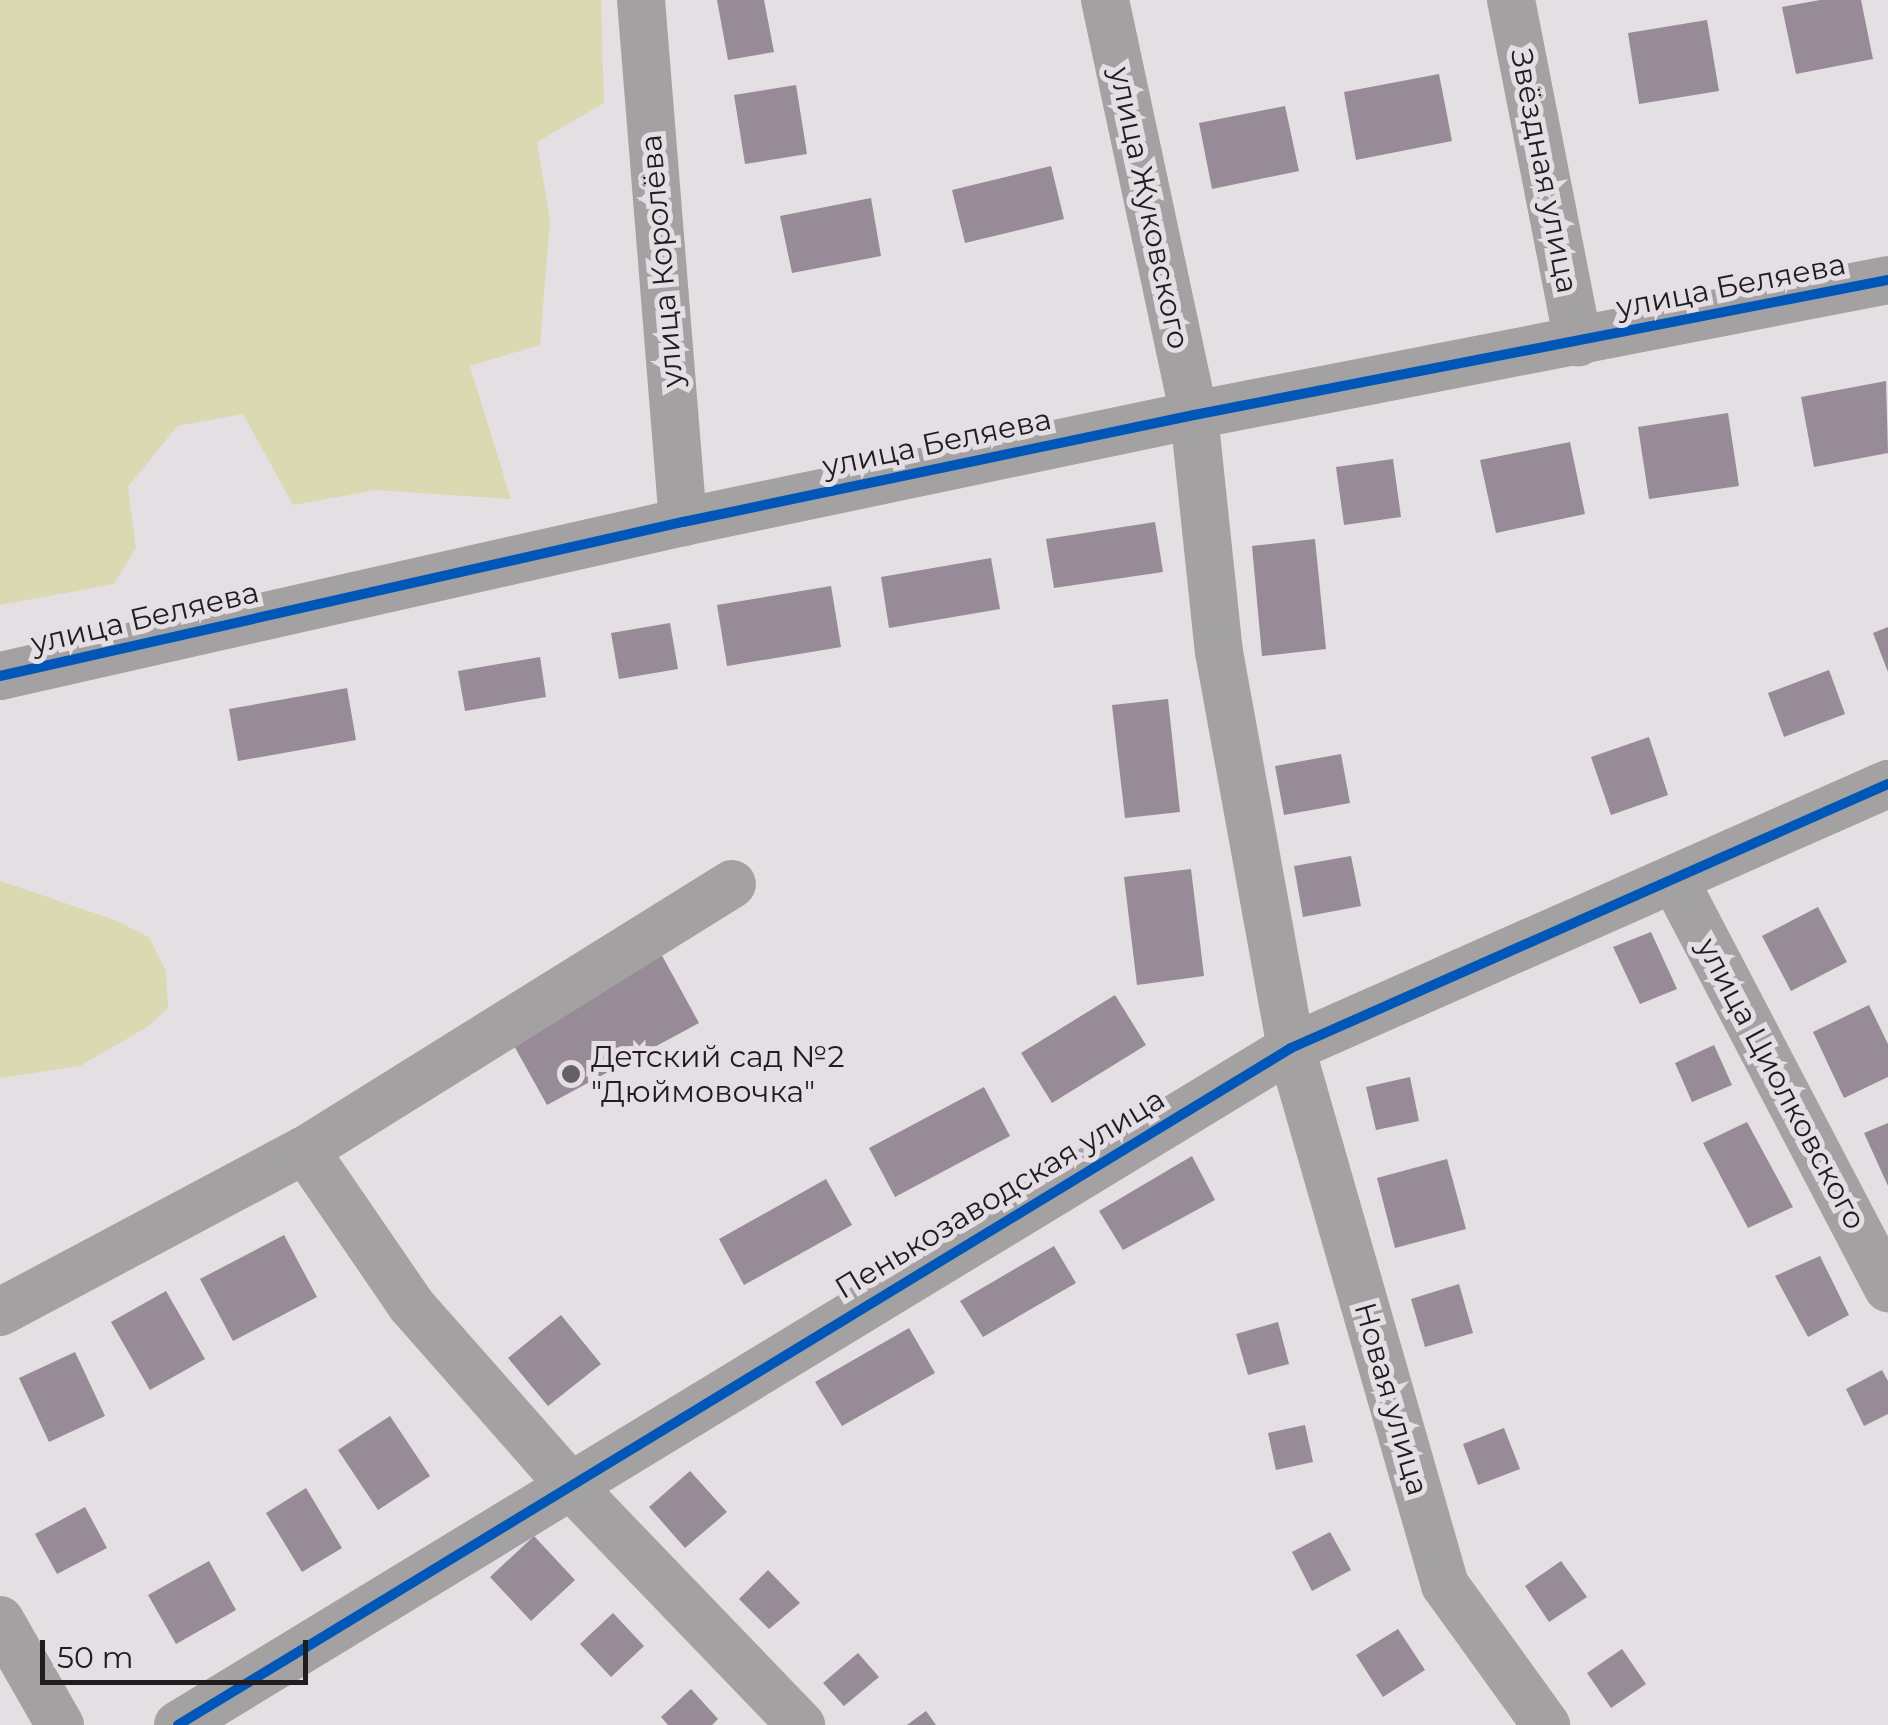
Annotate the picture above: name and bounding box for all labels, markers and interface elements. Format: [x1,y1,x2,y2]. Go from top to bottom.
street label: Звёздная улица [1503,46,1585,296]
street label: улица Жуковского [1101,64,1197,352]
street label: улица Королёва [633,133,691,389]
street label: улица Беляева [1613,246,1849,326]
street label: улица Беляева [819,401,1055,485]
street label: улица Беляева [27,574,263,662]
street label: улица Циолковского [1689,932,1873,1236]
place label: Детский сад №2 "Дюймовочка" [591,1039,845,1110]
marker: Детский сад №2 "Дюймовочка" [560,1063,582,1085]
street label: Пенькозаводская улица [829,1081,1171,1307]
street label: Новая улица [1346,1298,1436,1500]
scale bar [45,1620,312,1682]
text: 50 m [57,1639,134,1676]

